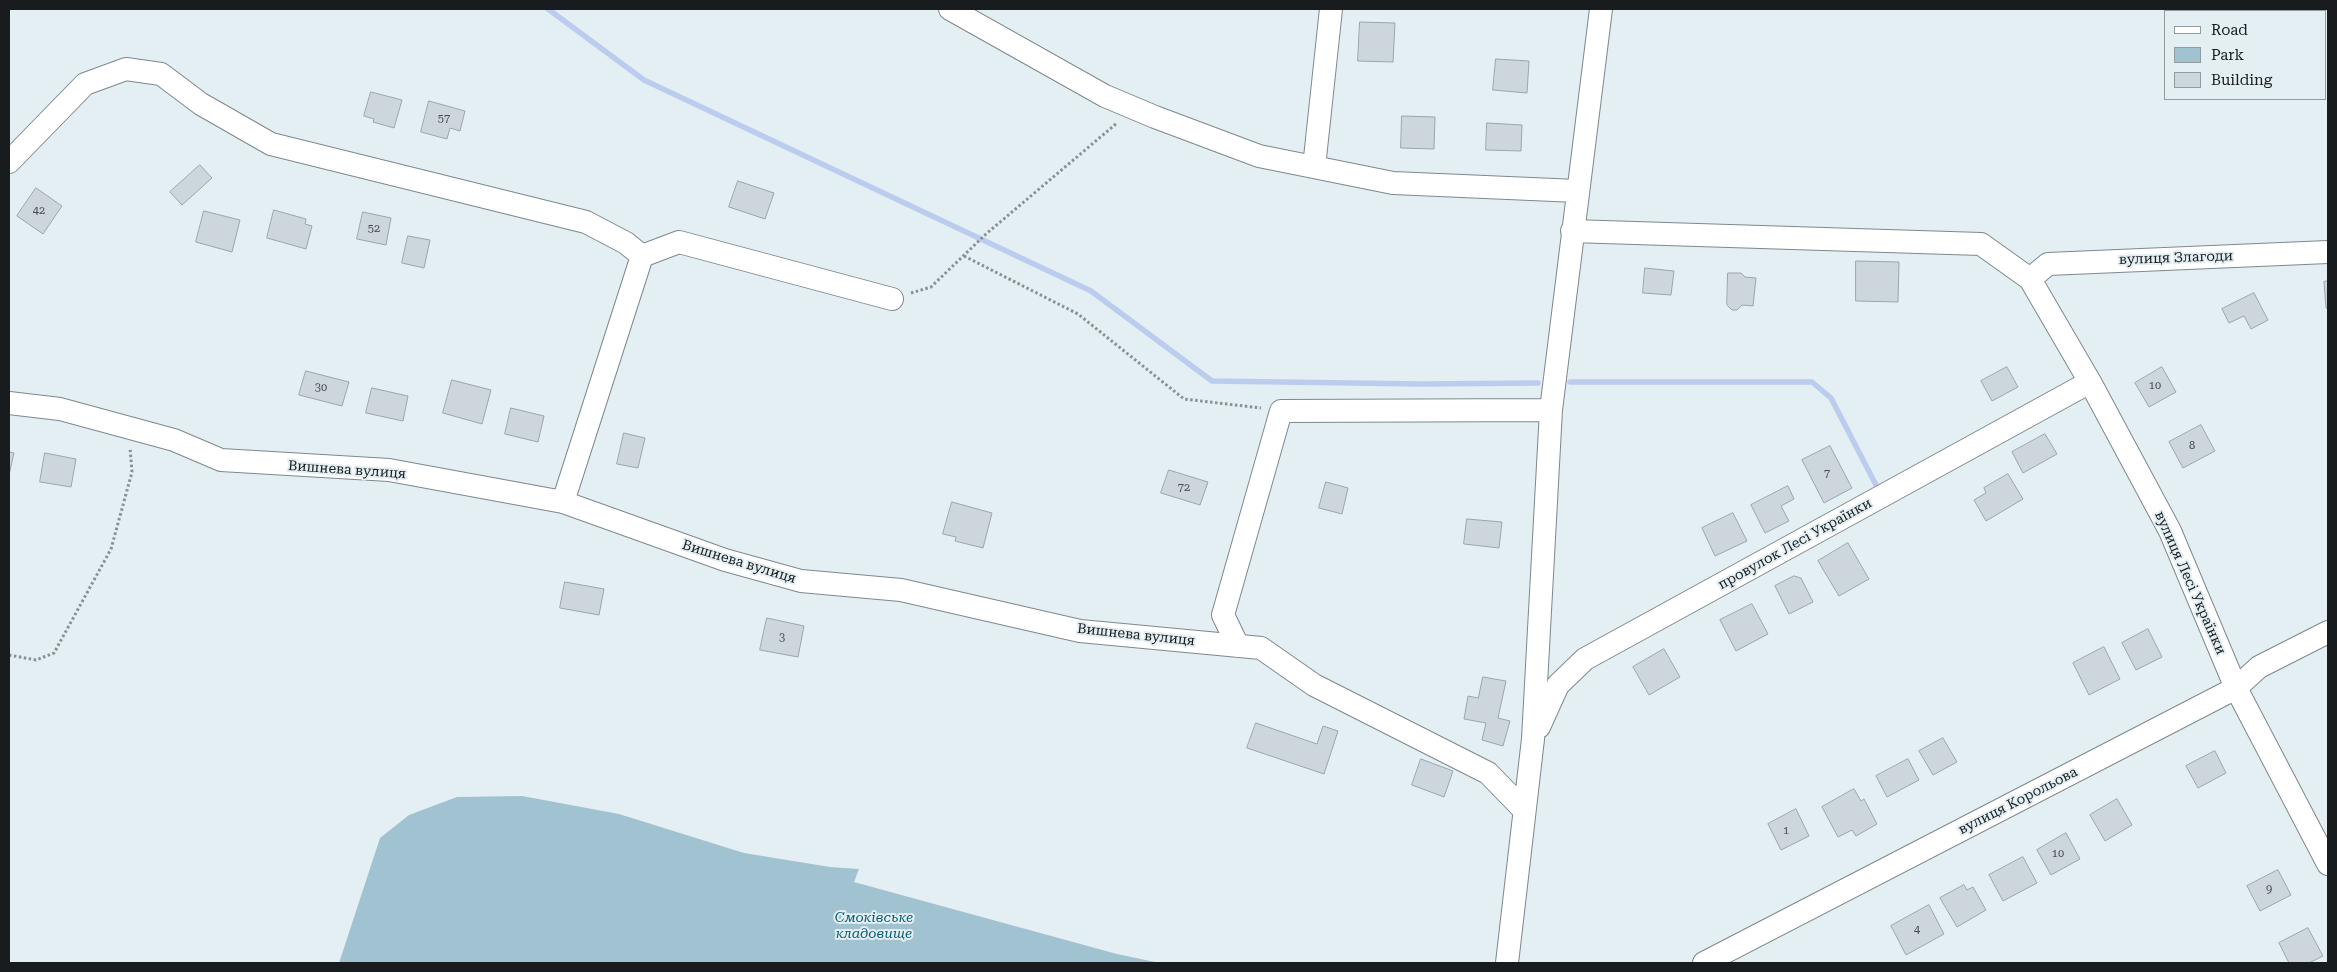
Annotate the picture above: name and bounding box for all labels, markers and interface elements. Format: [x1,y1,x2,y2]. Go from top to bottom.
legend [2164,10,2327,100]
text: Road [2211,21,2248,39]
text: Park [2211,46,2244,64]
text: Building [2211,71,2272,89]
house number: 57 [438,112,450,126]
house number: 42 [33,204,45,218]
house number: 52 [368,222,380,236]
street label: вулиця Злагоди [2119,248,2233,268]
house number: 10 [2149,379,2161,393]
house number: 30 [315,381,327,395]
house number: 8 [2189,439,2195,453]
street label: Вишнева вулиця [287,457,407,483]
house number: 7 [1824,467,1830,481]
house number: 72 [1178,481,1190,495]
street label: провулок Лесі Українки [1715,495,1875,593]
street label: вулиця Лесі Українки [2151,509,2229,657]
street label: Вишнева вулиця [680,537,798,587]
street label: Вишнева вулиця [1076,620,1196,650]
house number: 3 [779,631,785,645]
street label: вулиця Корольова [1956,764,2080,838]
house number: 1 [1783,824,1789,838]
house number: 10 [2052,847,2064,861]
house number: 9 [2266,883,2272,897]
park label: Смоківське кладовище [835,910,913,942]
house number: 4 [1914,923,1920,937]

